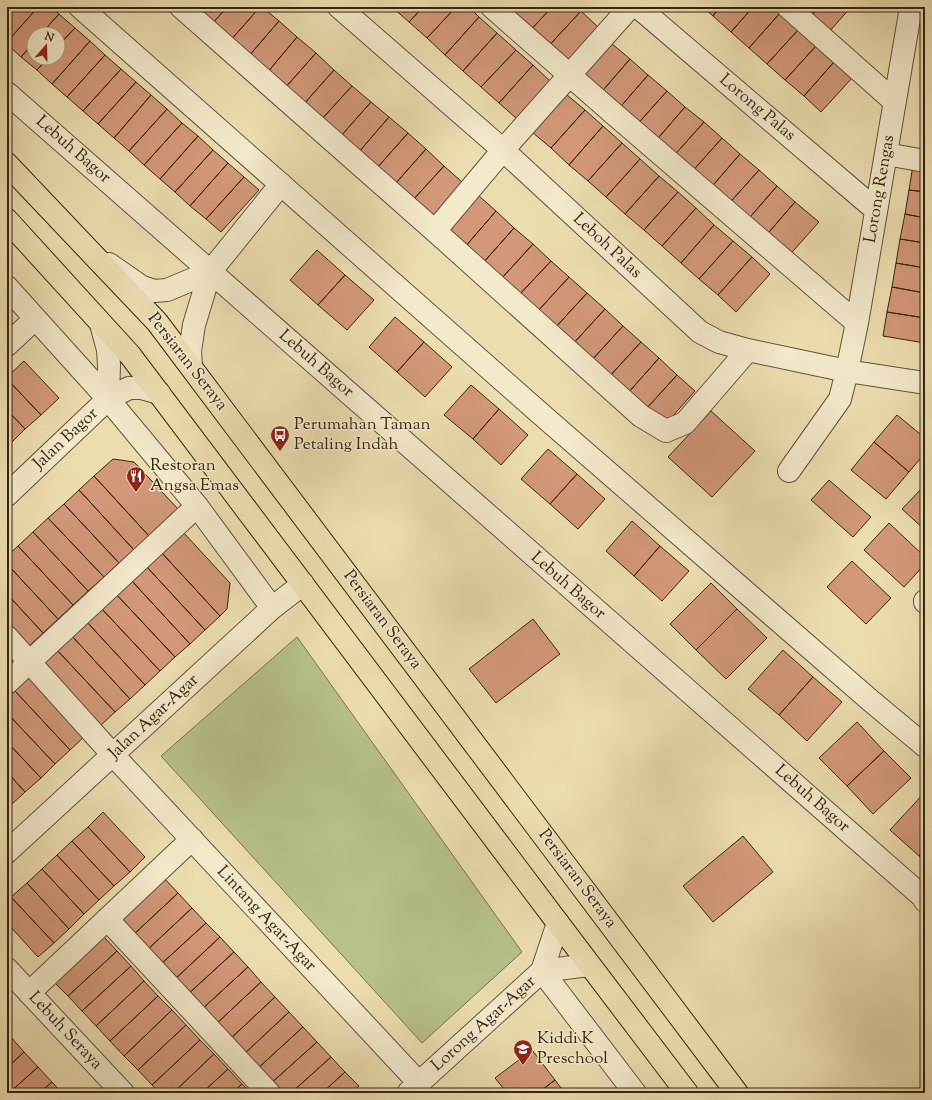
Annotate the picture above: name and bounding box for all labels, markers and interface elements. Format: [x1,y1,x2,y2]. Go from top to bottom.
north arrow [26,26,66,66]
text: N [41,28,56,47]
street label: Lorong Palas [713,69,801,147]
street label: Lebuh Bagor [30,110,116,190]
street label: Lorong Rengas [859,133,901,245]
street label: Leboh Palas [567,208,647,285]
street label: Persiaran Seraya [141,308,233,416]
street label: Lebuh Bagor [273,324,359,404]
street label: Jalan Bagor [27,402,104,476]
place label: Perumahan Taman Petaling Indah [294,413,431,457]
bus stop icon: Perumahan Taman Petaling Indah [269,424,291,452]
place label: Restoran Angsa Emas [150,454,239,498]
restaurant icon: Restoran Angsa Emas [125,465,147,493]
street label: Lebuh Bagor [525,546,611,626]
street label: Persiaran Seraya [337,565,427,675]
street label: Jalan Agar-Agar [103,668,205,766]
street label: Lebuh Bagor [769,759,855,839]
street label: Persiaran Seraya [532,824,622,934]
street label: Lintang Agar-Agar [211,861,322,978]
street label: Lorong Agar-Agar [426,970,542,1078]
street label: Lebuh Seraya [22,987,108,1076]
place label: Kiddi K Preschool [537,1027,608,1071]
school or university icon: Kiddi K Preschool [512,1038,534,1066]

